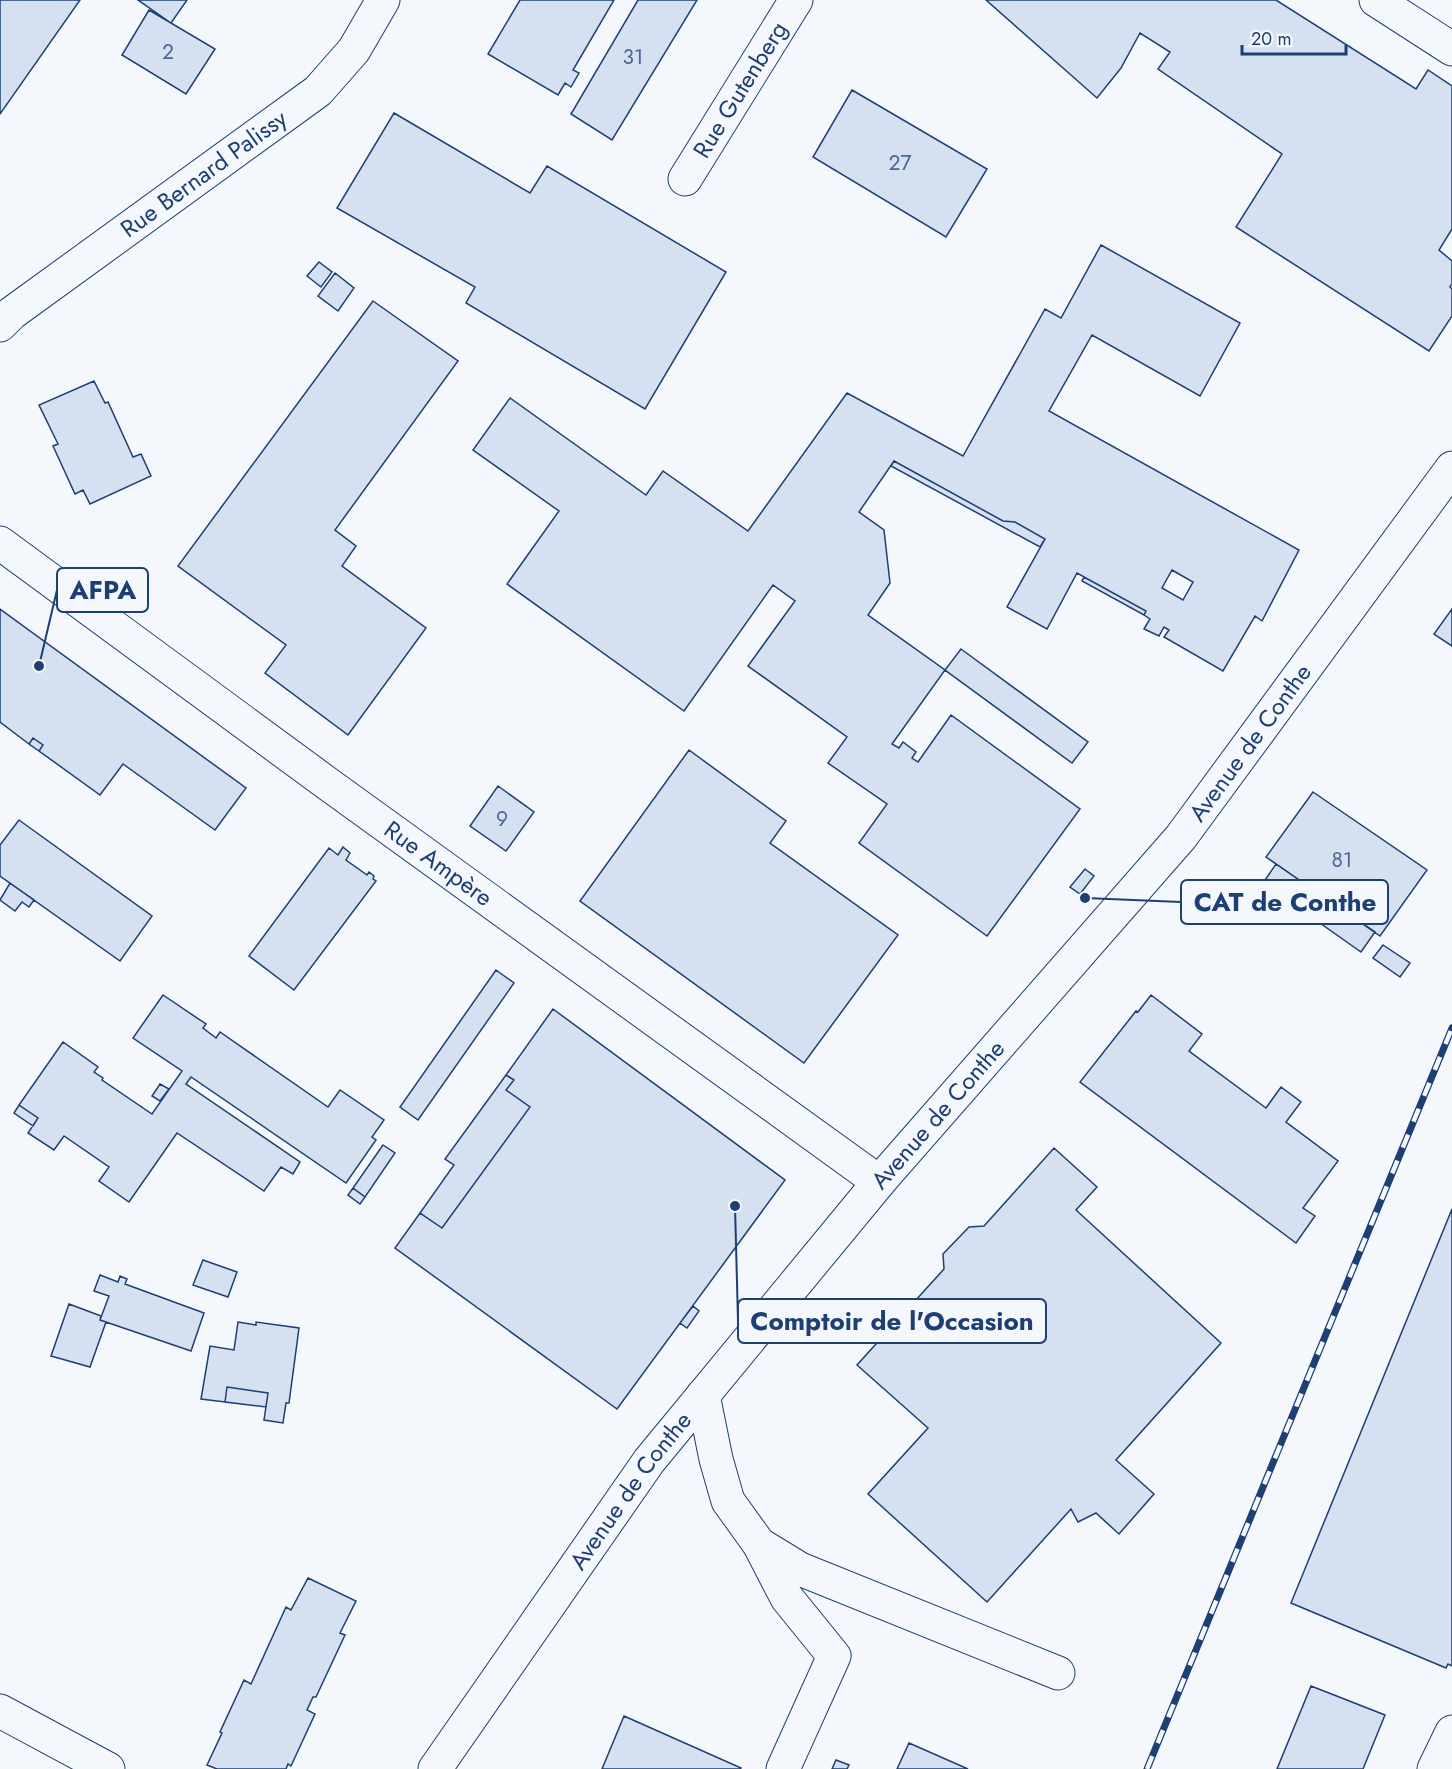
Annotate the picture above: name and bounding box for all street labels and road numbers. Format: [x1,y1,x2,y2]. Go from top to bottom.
street label: Rue Gutenberg [684,14,796,165]
street label: Rue Bernard Palissy [113,101,295,246]
street label: Avenue de Conthe [1180,656,1320,829]
street label: Rue Ampère [377,812,500,914]
street label: Avenue de Conthe [862,1032,1013,1197]
street label: Avenue de Conthe [561,1404,700,1577]

